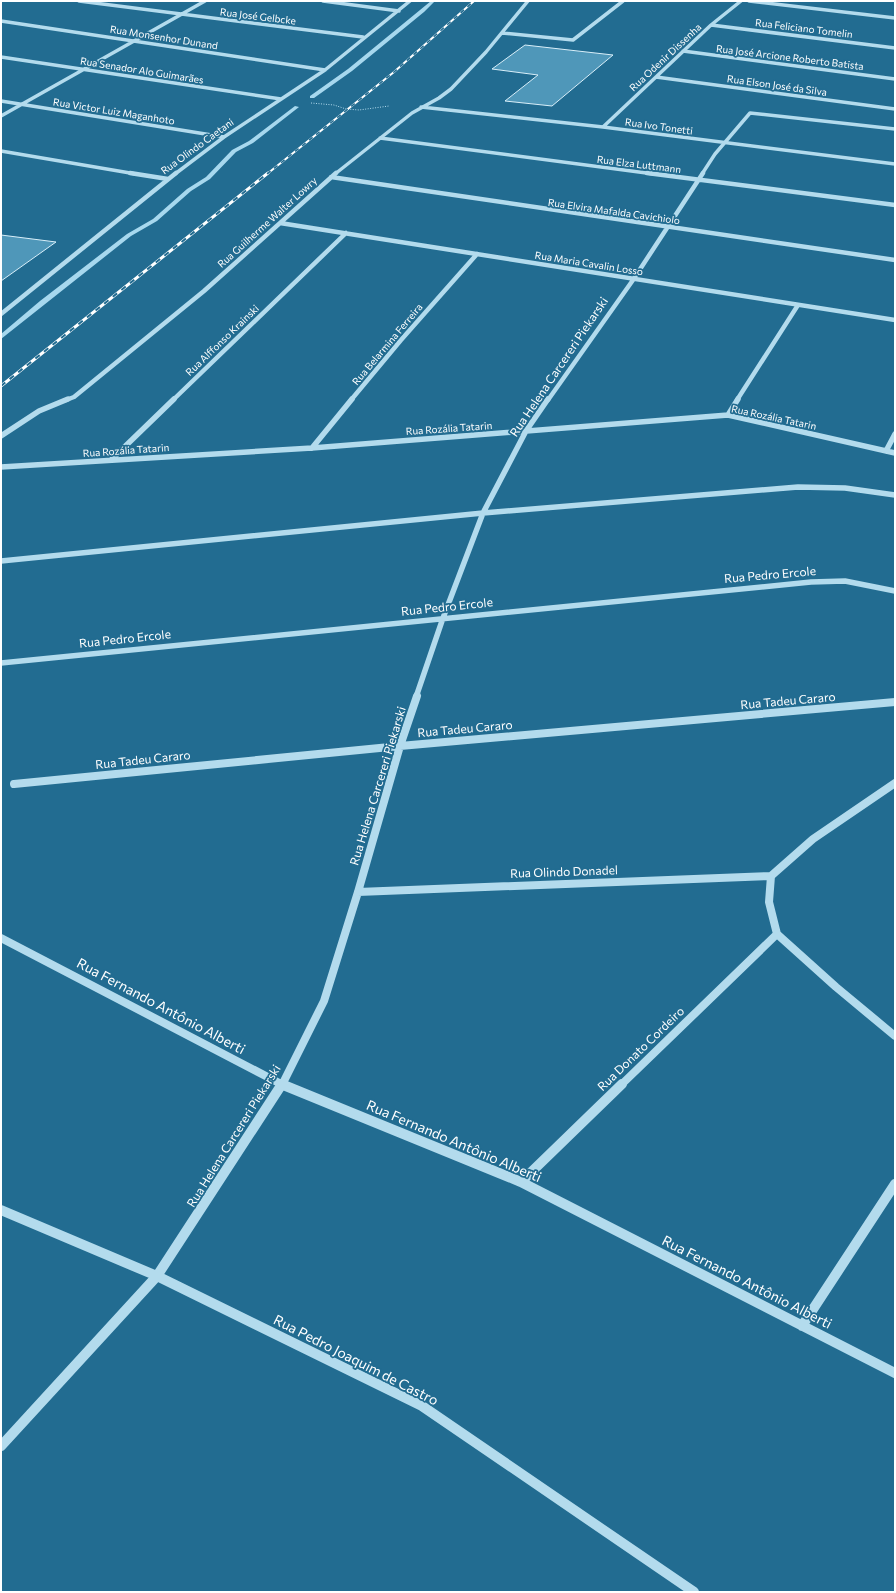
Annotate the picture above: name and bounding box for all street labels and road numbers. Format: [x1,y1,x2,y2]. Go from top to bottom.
street label: Rua José Gelbcke [219,5,297,27]
street label: Rua Feliciano Tomelin [755,16,853,40]
street label: Rua Odenir Dissenha [627,21,703,93]
street label: Rua Monsenhor Dunand [109,23,219,52]
street label: Rua José Arcione Roberto Batista [715,42,865,72]
street label: Rua Senador Alo Guimarães [79,54,205,86]
street label: Rua Elson José da Silva [726,72,828,98]
street label: Rua Victor Luiz Maganhoto [52,95,176,127]
street label: Rua Ivo Tonetti [624,115,694,137]
street label: Rua Olindo Caetani [158,116,236,176]
street label: Rua Elza Luttmann [596,153,682,175]
street label: Rua Guilherme Walter Lowry [215,174,319,270]
street label: Rua Elvira Mafalda Cavichiolo [547,196,681,226]
street label: Rua Maria Cavalin Losso [534,249,644,277]
street label: Rua Helena Carcereri Piekarski [506,294,610,439]
street label: Rua Belarmina Ferreira [349,301,425,387]
street label: Rua Alffonso Krainski [183,302,261,378]
street label: Rua Rozália Tatarin [730,402,818,432]
street label: Rua Rozália Tatarin [405,419,493,437]
street label: Rua Rozália Tatarin [82,441,170,459]
street label: Rua Pedro Ercole [723,563,816,585]
street label: Rua Pedro Ercole [400,594,493,618]
street label: Rua Pedro Ercole [78,626,171,650]
street label: Rua Tadeu Cararo [740,689,836,711]
street label: Rua Helena Carcereri Piekarski [346,705,408,867]
street label: Rua Tadeu Cararo [417,717,513,739]
street label: Rua Tadeu Cararo [95,747,191,771]
street label: Rua Olindo Donadel [510,862,618,880]
street label: Rua Fernando Antônio Alberti [74,954,248,1057]
street label: Rua Donato Cordeiro [594,1003,686,1093]
street label: Rua Helena Carcereri Piekarski [183,1062,283,1209]
street label: Rua Fernando Antônio Alberti [364,1096,544,1185]
street label: Rua Fernando Antônio Alberti [659,1231,835,1332]
street label: Rua Pedro Joaquim de Castro [271,1311,441,1409]

